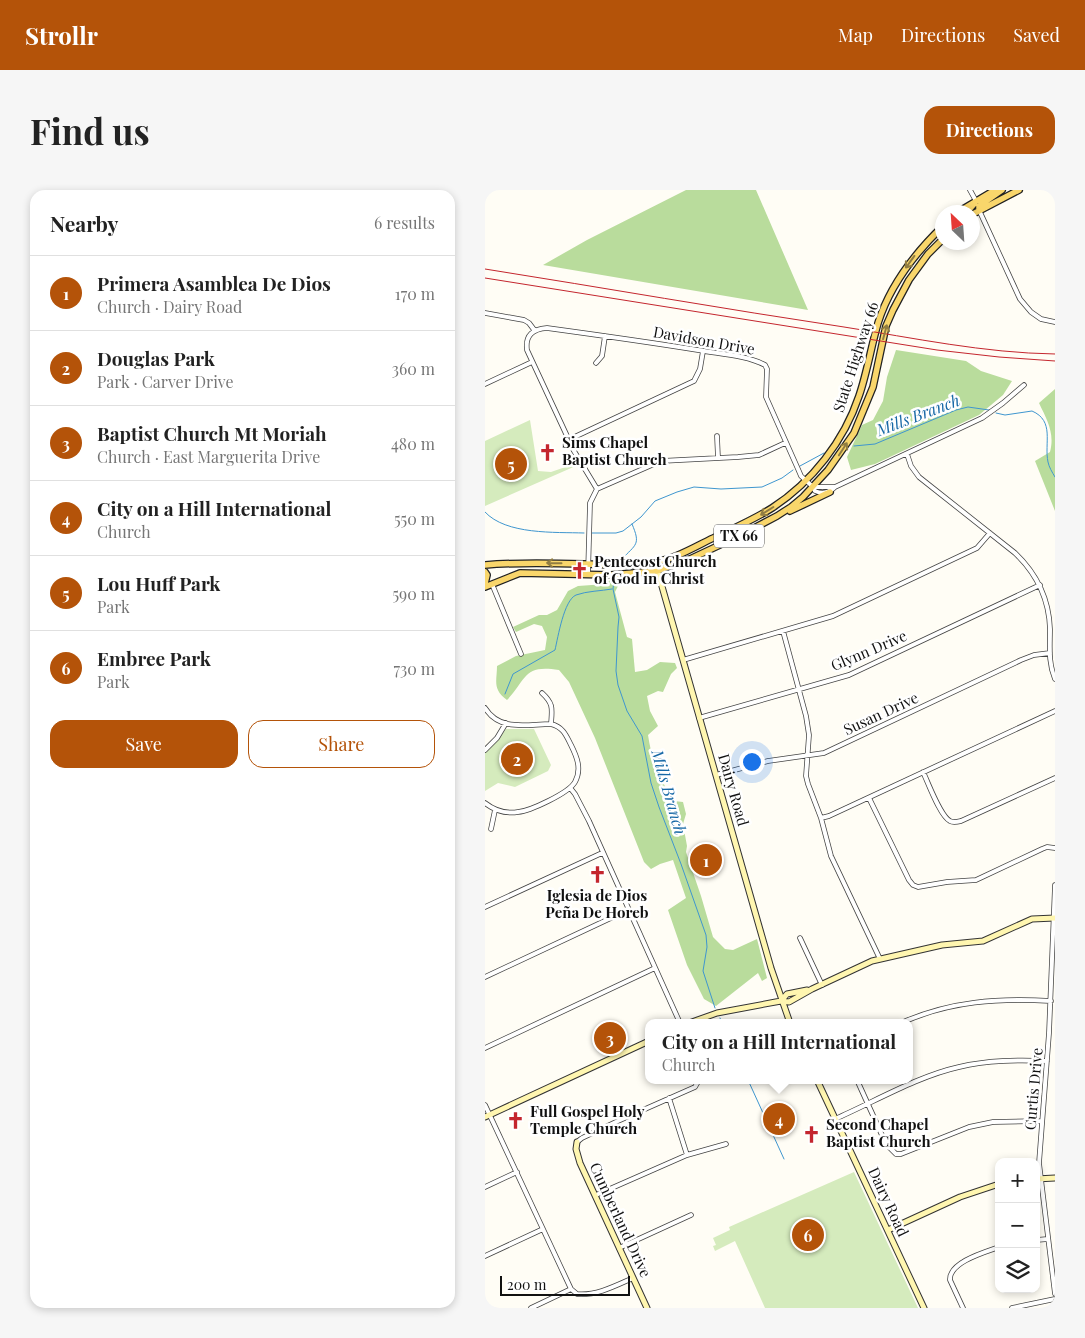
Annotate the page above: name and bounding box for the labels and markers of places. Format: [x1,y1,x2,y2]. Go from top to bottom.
place label: Sims Chapel Baptist Church [562,432,667,469]
church icon: Sims Chapel Baptist Church [538,442,558,462]
pin: 5 [495,445,527,483]
place label: Pentecost Church of God in Christ [594,551,717,588]
church icon: Pentecost Church of God in Christ [570,561,590,581]
pin: 2 [501,740,533,778]
pin: 1 [690,841,722,879]
church icon: Iglesia de Dios Peña De Horeb [587,865,607,885]
place label: Iglesia de Dios Peña De Horeb [545,885,649,922]
pin: 3 [594,1019,626,1057]
pin: 4 [763,1100,795,1138]
place label: Full Gospel Holy Temple Church [530,1101,645,1138]
church icon: Full Gospel Holy Temple Church [506,1111,526,1131]
place label: Second Chapel Baptist Church [826,1114,931,1151]
church icon: Second Chapel Baptist Church [802,1124,822,1144]
pin: 6 [792,1216,824,1254]

